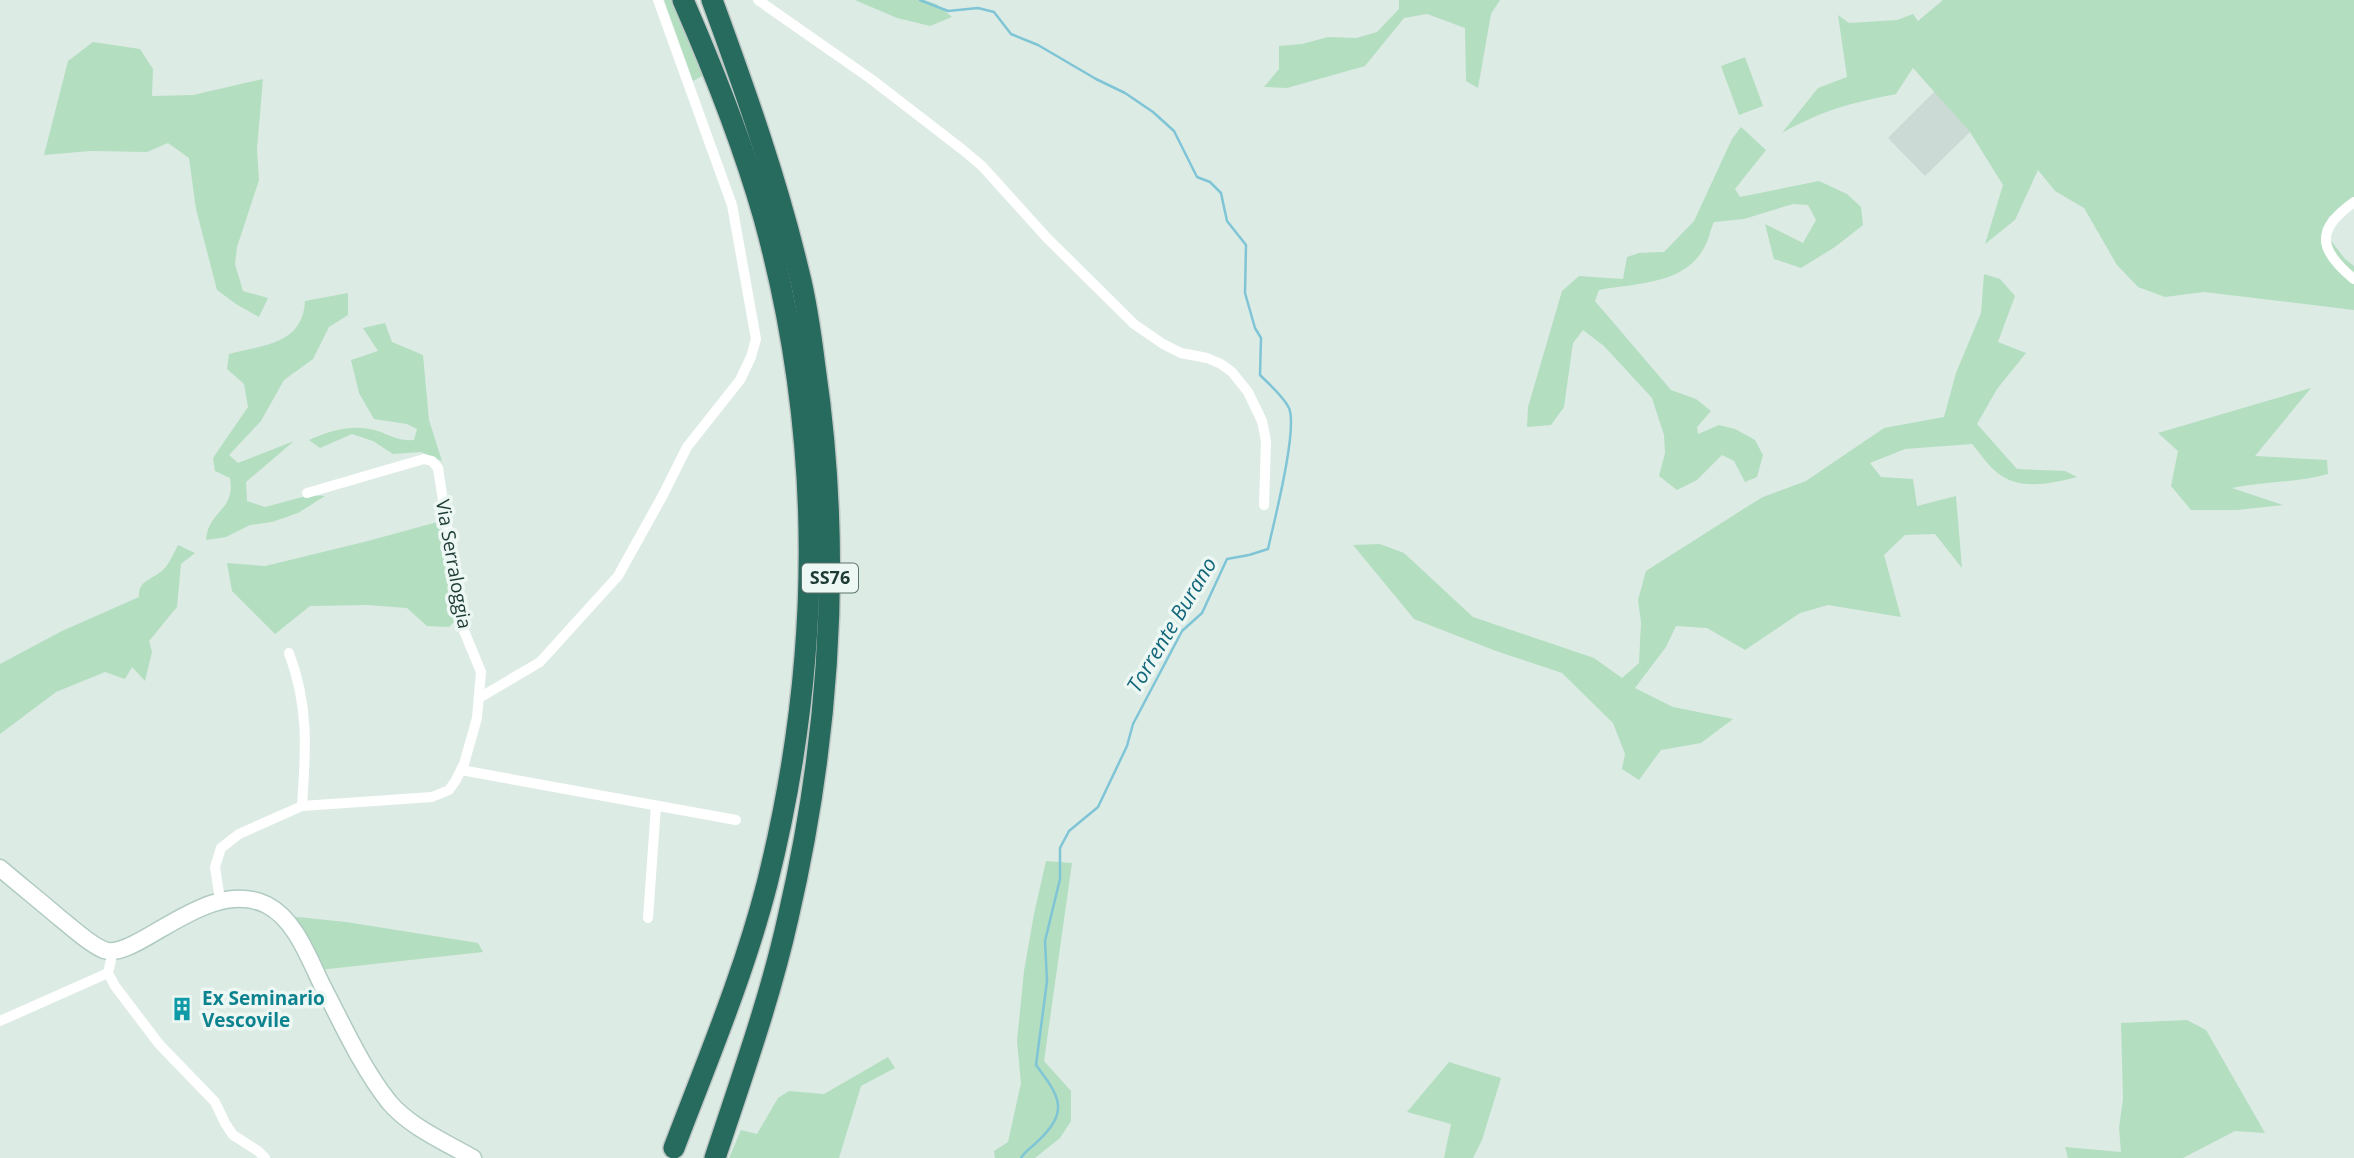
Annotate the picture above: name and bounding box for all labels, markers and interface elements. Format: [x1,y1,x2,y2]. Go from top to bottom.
street label: Via Serraloggia [430,497,478,631]
water label: Torrente Burano [1120,552,1223,697]
road number: SS76 [802,564,858,592]
place label: Ex Seminario Vescovile [202,985,325,1033]
building icon: Ex Seminario Vescovile [168,995,196,1023]

